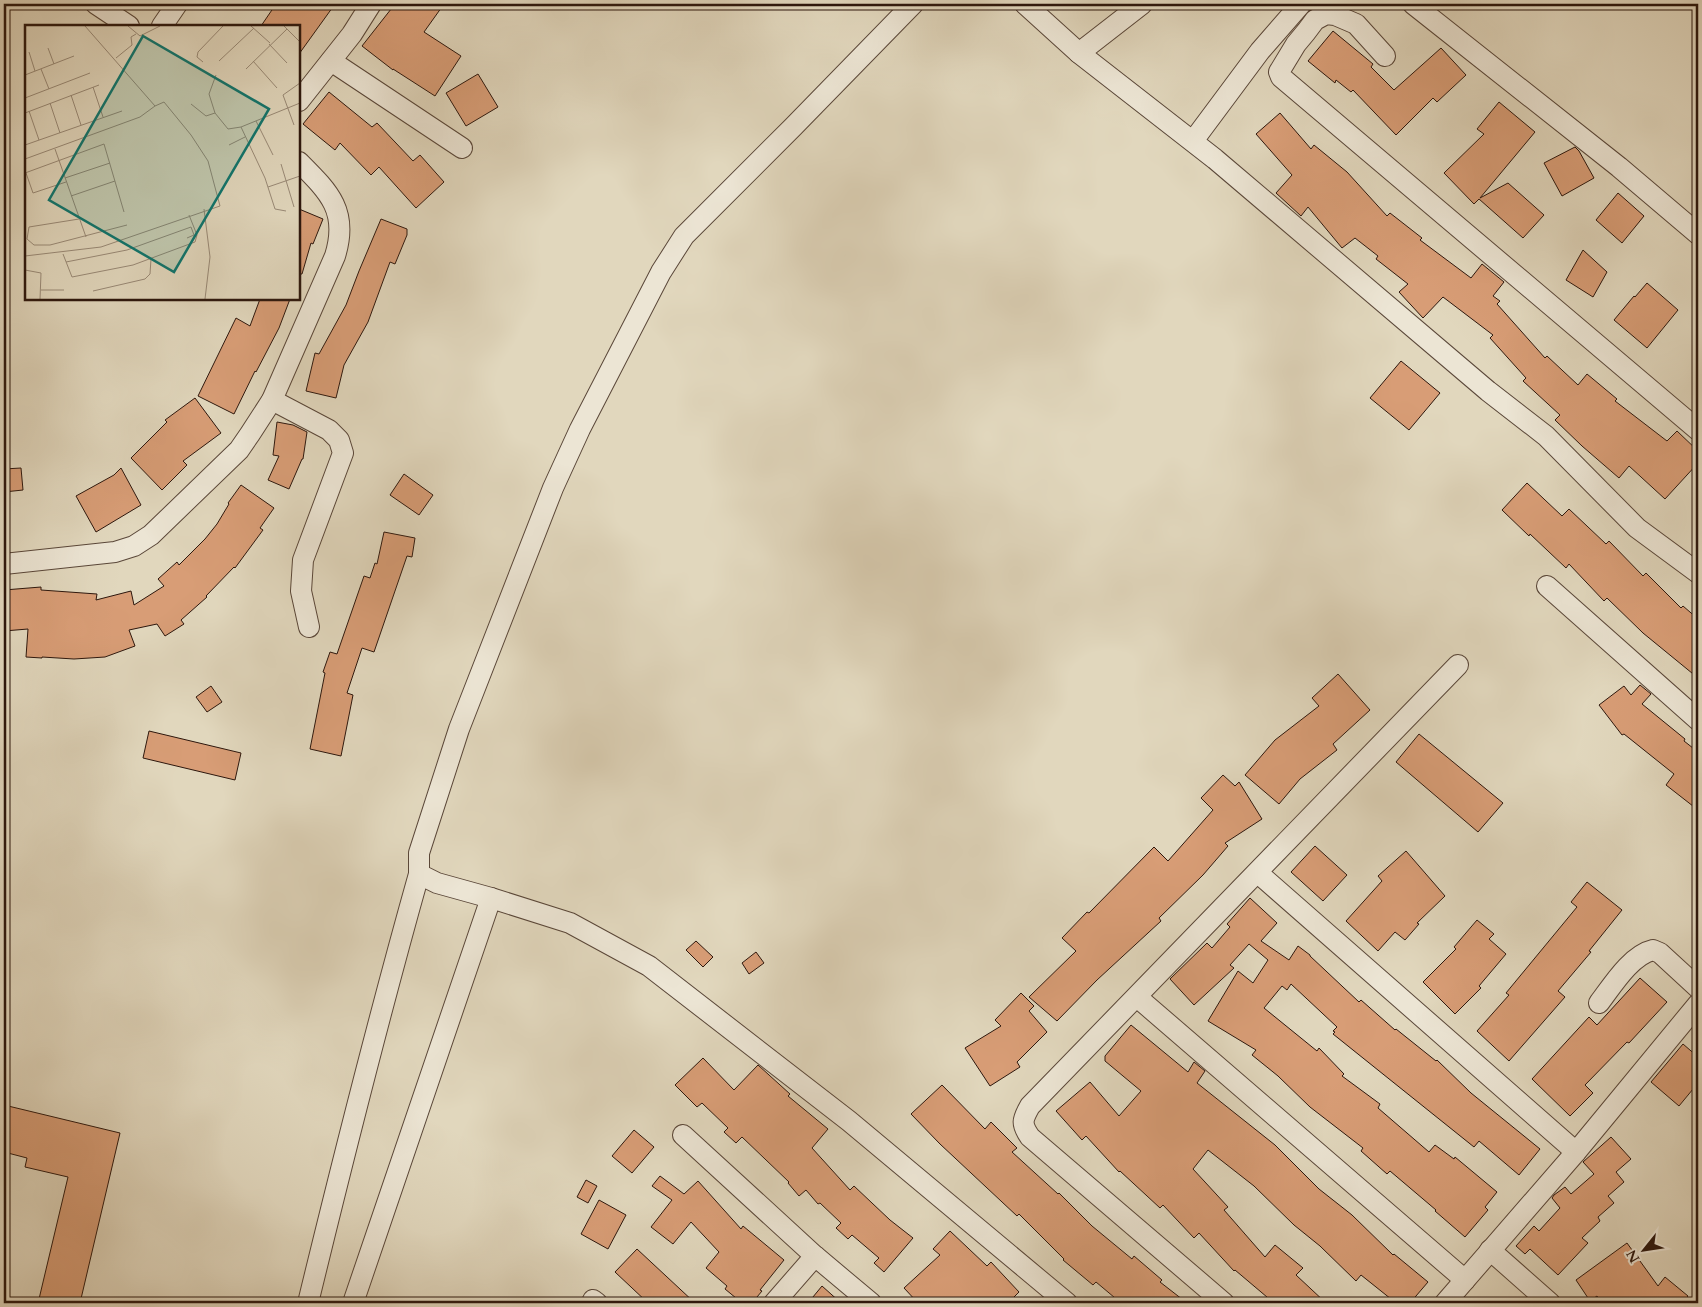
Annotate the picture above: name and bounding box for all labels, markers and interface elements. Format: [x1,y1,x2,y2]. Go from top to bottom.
inset map [25,25,300,300]
north arrow [1620,1224,1670,1274]
text: N [1622,1246,1644,1266]

